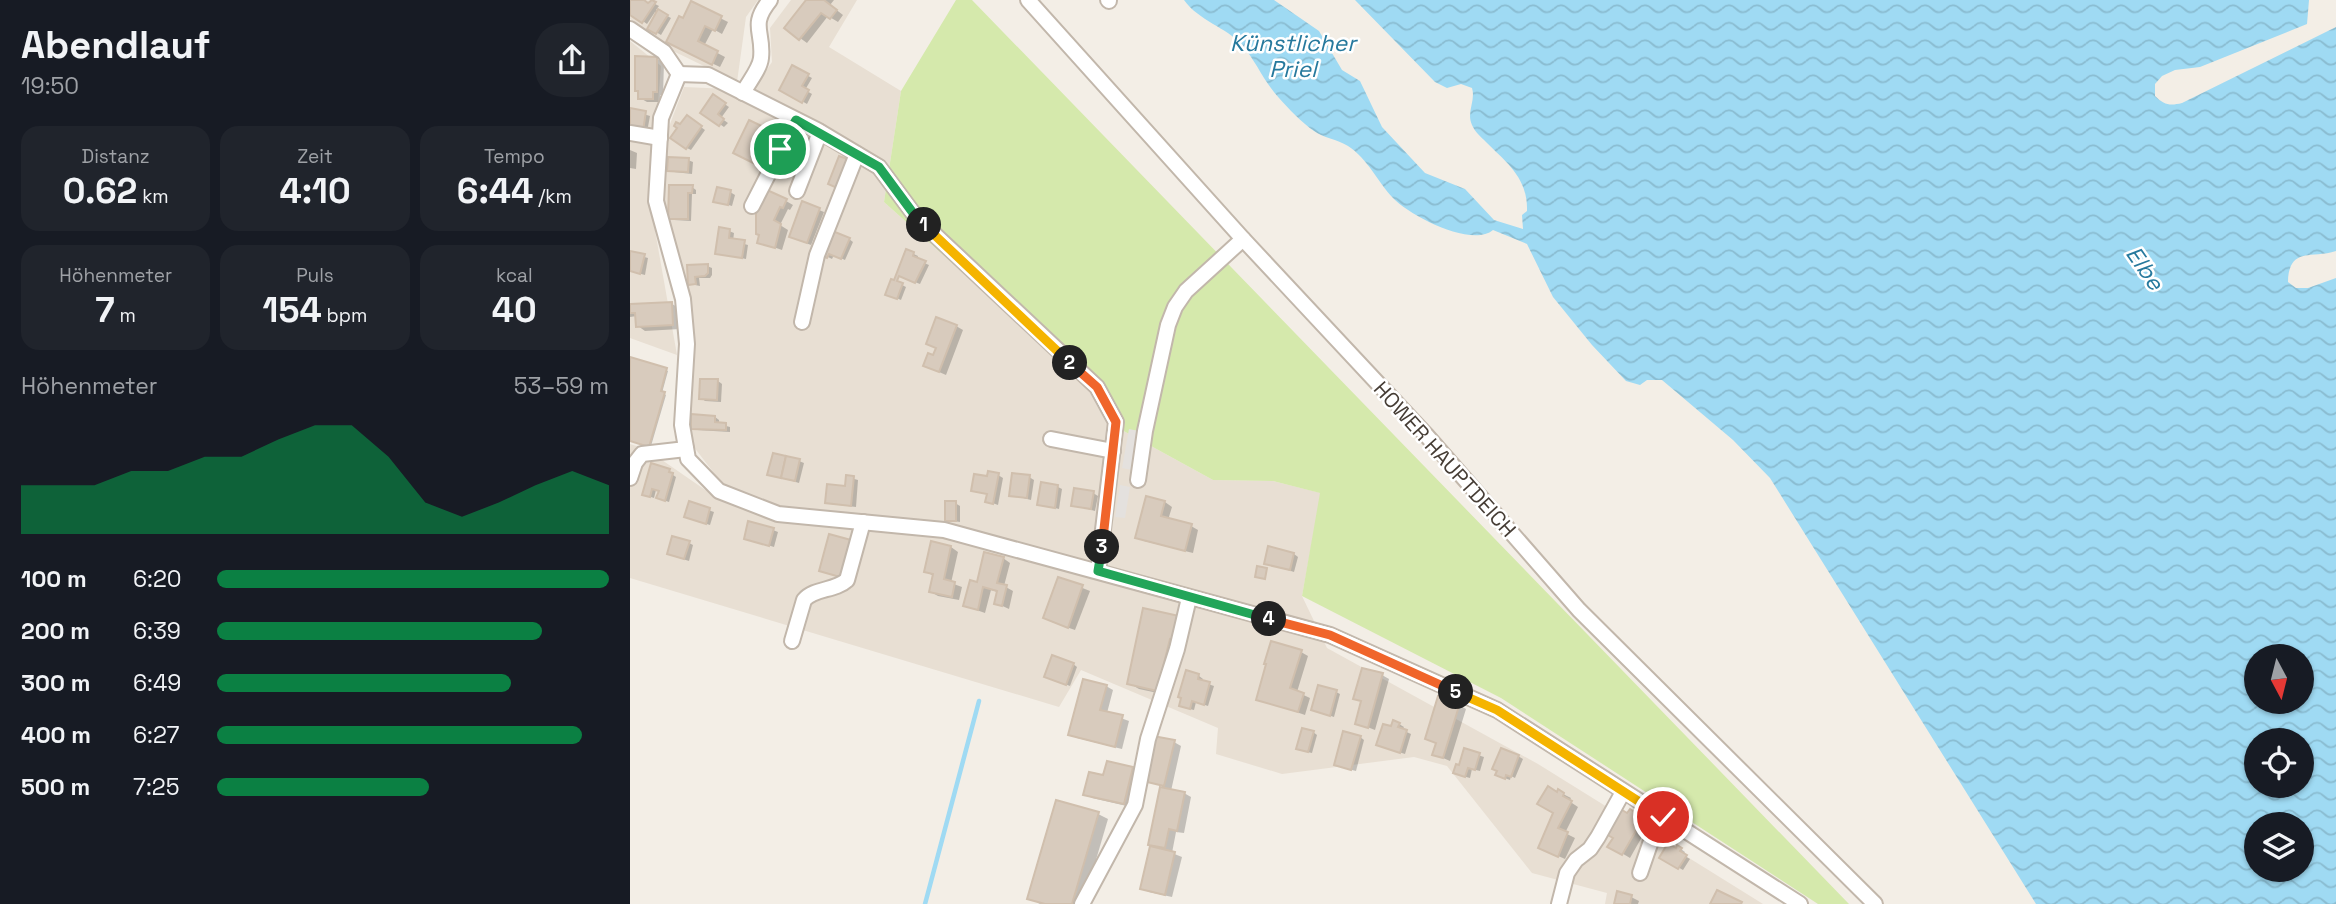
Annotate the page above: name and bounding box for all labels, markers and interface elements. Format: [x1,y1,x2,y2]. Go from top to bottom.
text: Abendlauf [21,21,210,69]
button: share [535,23,609,97]
water label: Künstlicher Priel [1230,28,1358,84]
text: 19:50 [21,71,79,101]
pin [750,119,810,179]
icon: arrive [761,130,799,168]
text: Distanz [82,144,150,169]
text: Zeit [297,144,333,169]
text: Tempo [484,144,545,169]
text: 0.62 [63,169,137,213]
text: 4:10 [279,169,351,213]
text: 6:44 [457,169,533,213]
text: km [137,184,169,209]
text: /km [533,184,572,209]
pin: 1 [906,208,942,243]
text: 1 [919,212,928,237]
water label: Elbe [2119,240,2172,297]
text: Höhenmeter [59,263,172,288]
text: Puls [296,263,334,288]
text: kcal [496,263,533,288]
text: 7 [95,288,115,332]
text: 154 [263,288,322,332]
text: 40 [492,288,537,332]
text: m [115,303,136,328]
text: bpm [322,303,367,328]
pin: 2 [1052,346,1088,380]
text: 2 [1064,350,1075,375]
text: Höhenmeter [21,371,158,401]
text: 53–59 m [514,371,609,401]
street label: HOWER HAUPTDEICH [1368,376,1522,542]
pin: 3 [1084,530,1120,564]
text: 3 [1096,534,1107,559]
text: 100 m [21,564,87,594]
text: 6:20 [133,564,182,594]
pin: 4 [1252,602,1286,636]
text: 4 [1262,606,1275,631]
text: 200 m [21,616,90,646]
text: 6:39 [133,616,181,646]
north arrow [2244,644,2314,714]
map controls [2244,644,2314,882]
text: 300 m [21,668,90,698]
text: 6:49 [133,668,181,698]
pin: 5 [1438,674,1474,710]
text: 5 [1450,679,1461,704]
text: 400 m [21,720,91,750]
text: 6:27 [133,720,180,750]
button: locate [2244,728,2314,798]
text: 500 m [21,772,90,802]
text: 7:25 [133,772,179,802]
pin [1633,787,1693,847]
icon: check [1644,798,1682,836]
button: layers [2244,812,2314,882]

